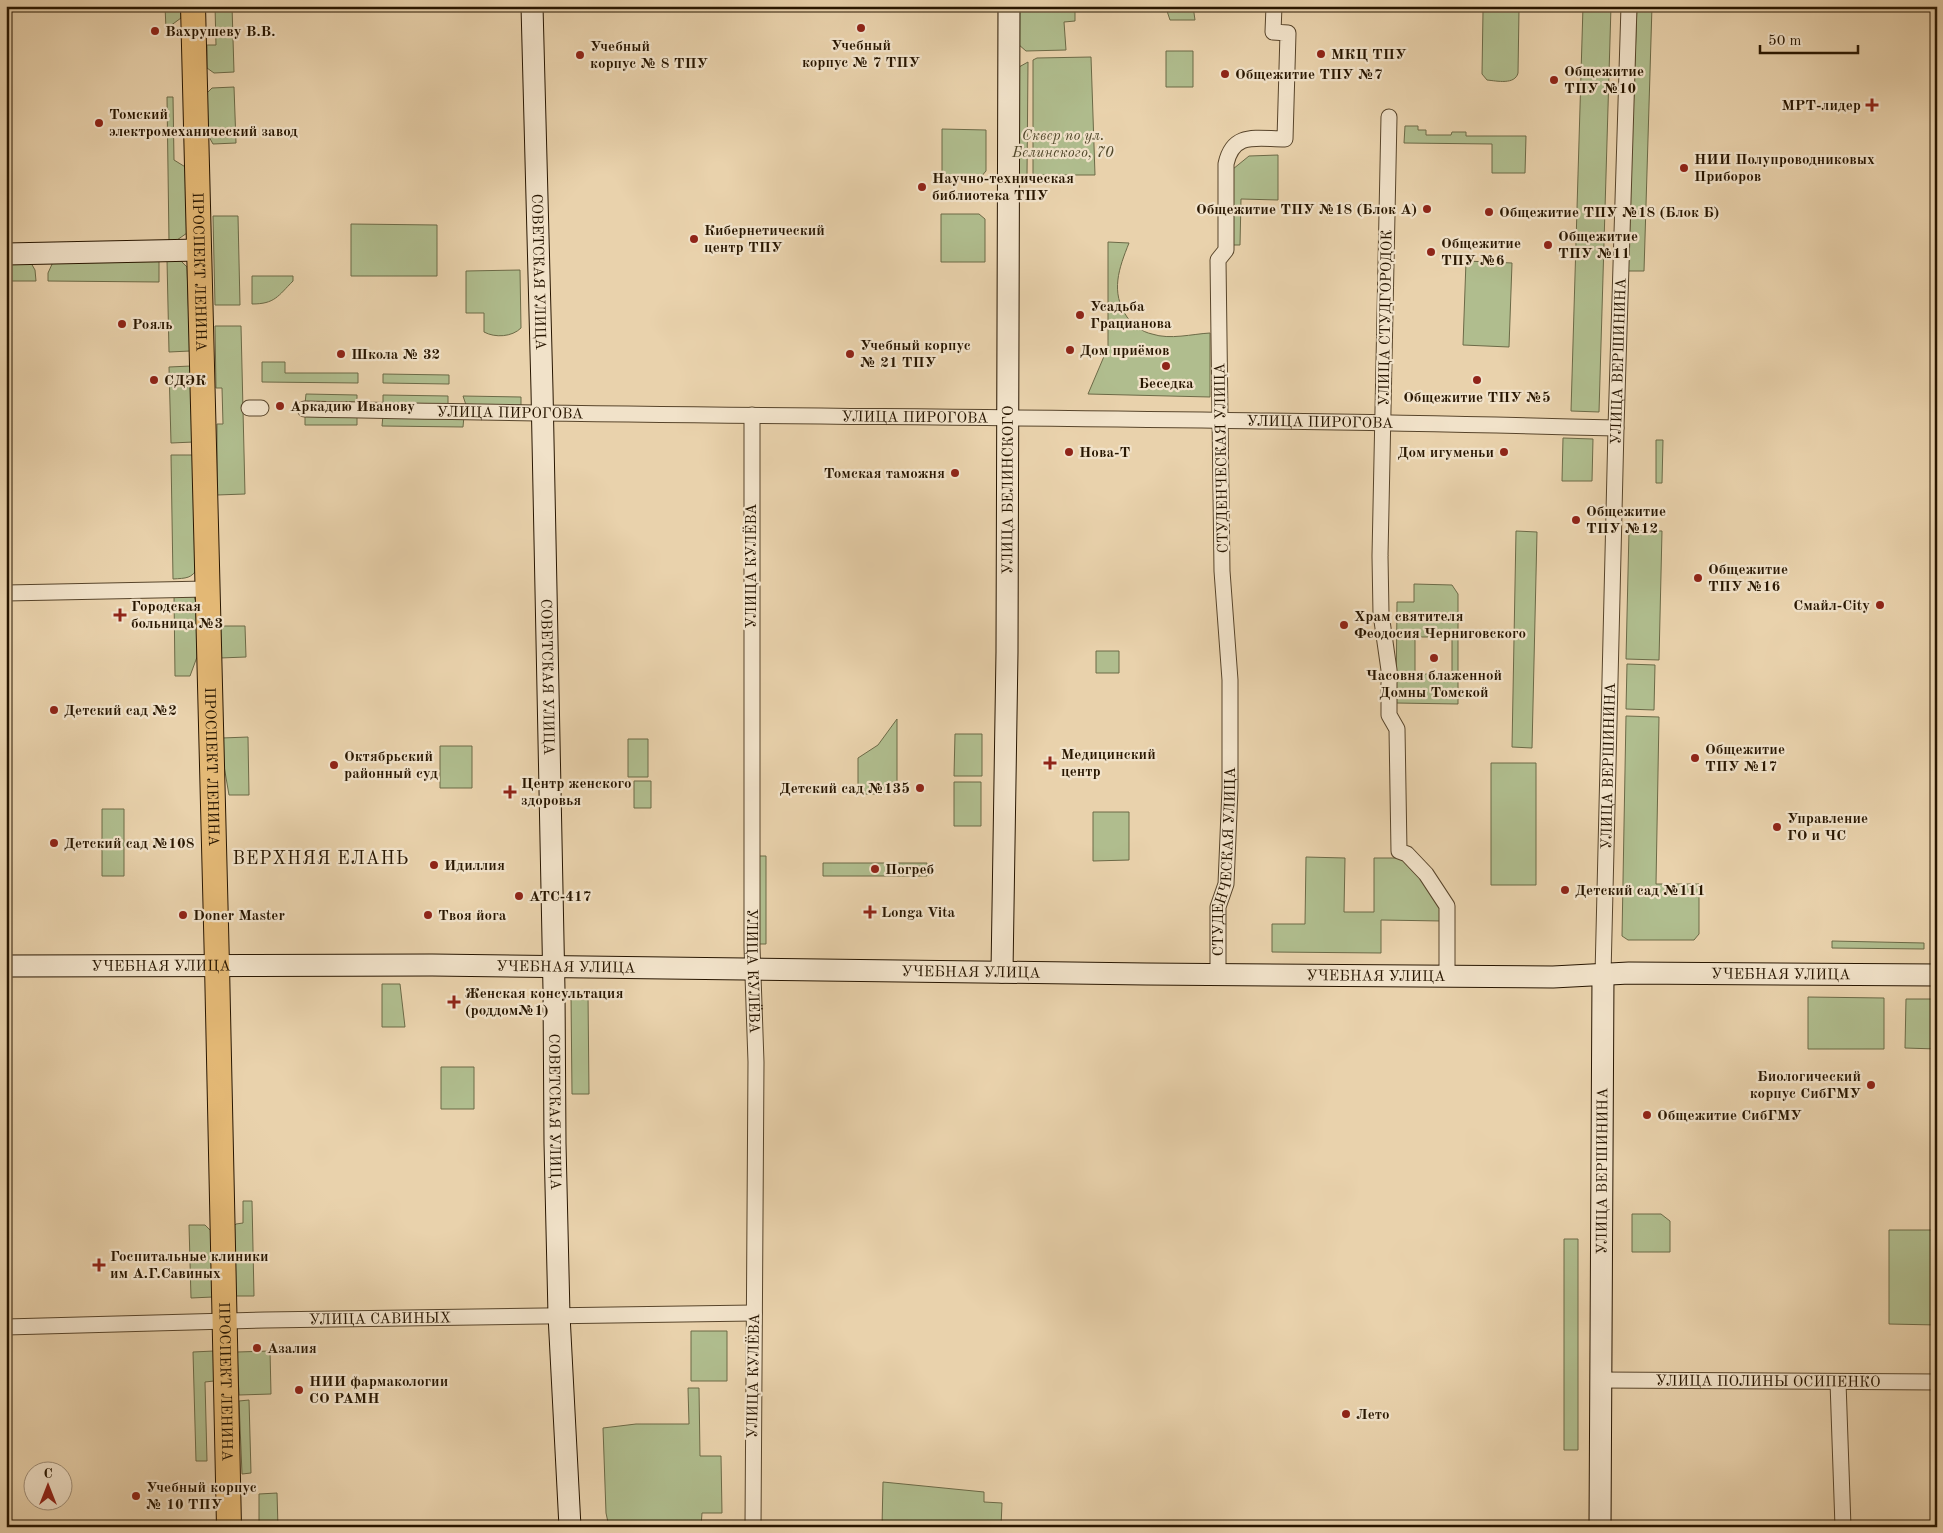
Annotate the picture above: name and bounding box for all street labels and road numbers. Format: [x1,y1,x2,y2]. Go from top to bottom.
street label: ПРОСПЕКТ ЛЕНИНА [189,192,208,352]
street label: СОВЕТСКАЯ УЛИЦА [528,194,547,351]
street label: УЛИЦА СТУДГОРОДОК [1377,230,1396,406]
street label: УЛИЦА ВЕРШИНИНА [1610,277,1630,445]
street label: СТУДЕНЧЕСКАЯ УЛИЦА [1213,362,1232,553]
street label: УЛИЦА ПИРОГОВА [436,405,584,422]
street label: УЛИЦА БЕЛИНСКОГО [1001,406,1017,575]
street label: УЛИЦА ПИРОГОВА [841,410,989,427]
street label: УЛИЦА ПИРОГОВА [1246,415,1394,432]
street label: УЛИЦА КУЛЁВА [742,503,760,629]
street label: СОВЕТСКАЯ УЛИЦА [537,598,555,756]
street label: УЛИЦА ВЕРШИНИНА [1600,682,1619,850]
street label: ПРОСПЕКТ ЛЕНИНА [201,687,220,847]
street label: СТУДЕНЧЕСКАЯ УЛИЦА [1212,767,1239,956]
street label: УЛИЦА КУЛЁВА [743,908,763,1034]
street label: УЧЕБНАЯ УЛИЦА [91,959,231,975]
street label: УЧЕБНАЯ УЛИЦА [496,960,636,977]
street label: УЧЕБНАЯ УЛИЦА [901,965,1041,982]
street label: УЧЕБНАЯ УЛИЦА [1711,968,1851,983]
street label: УЧЕБНАЯ УЛИЦА [1306,969,1446,985]
street label: СОВЕТСКАЯ УЛИЦА [545,1033,562,1191]
street label: УЛИЦА ВЕРШИНИНА [1595,1087,1611,1254]
street label: ПРОСПЕКТ ЛЕНИНА [215,1302,234,1462]
street label: УЛИЦА САВИНЫХ [309,1311,451,1328]
street label: УЛИЦА КУЛЁВА [743,1313,763,1439]
street label: УЛИЦА ПОЛИНЫ ОСИПЕНКО [1655,1374,1880,1391]

